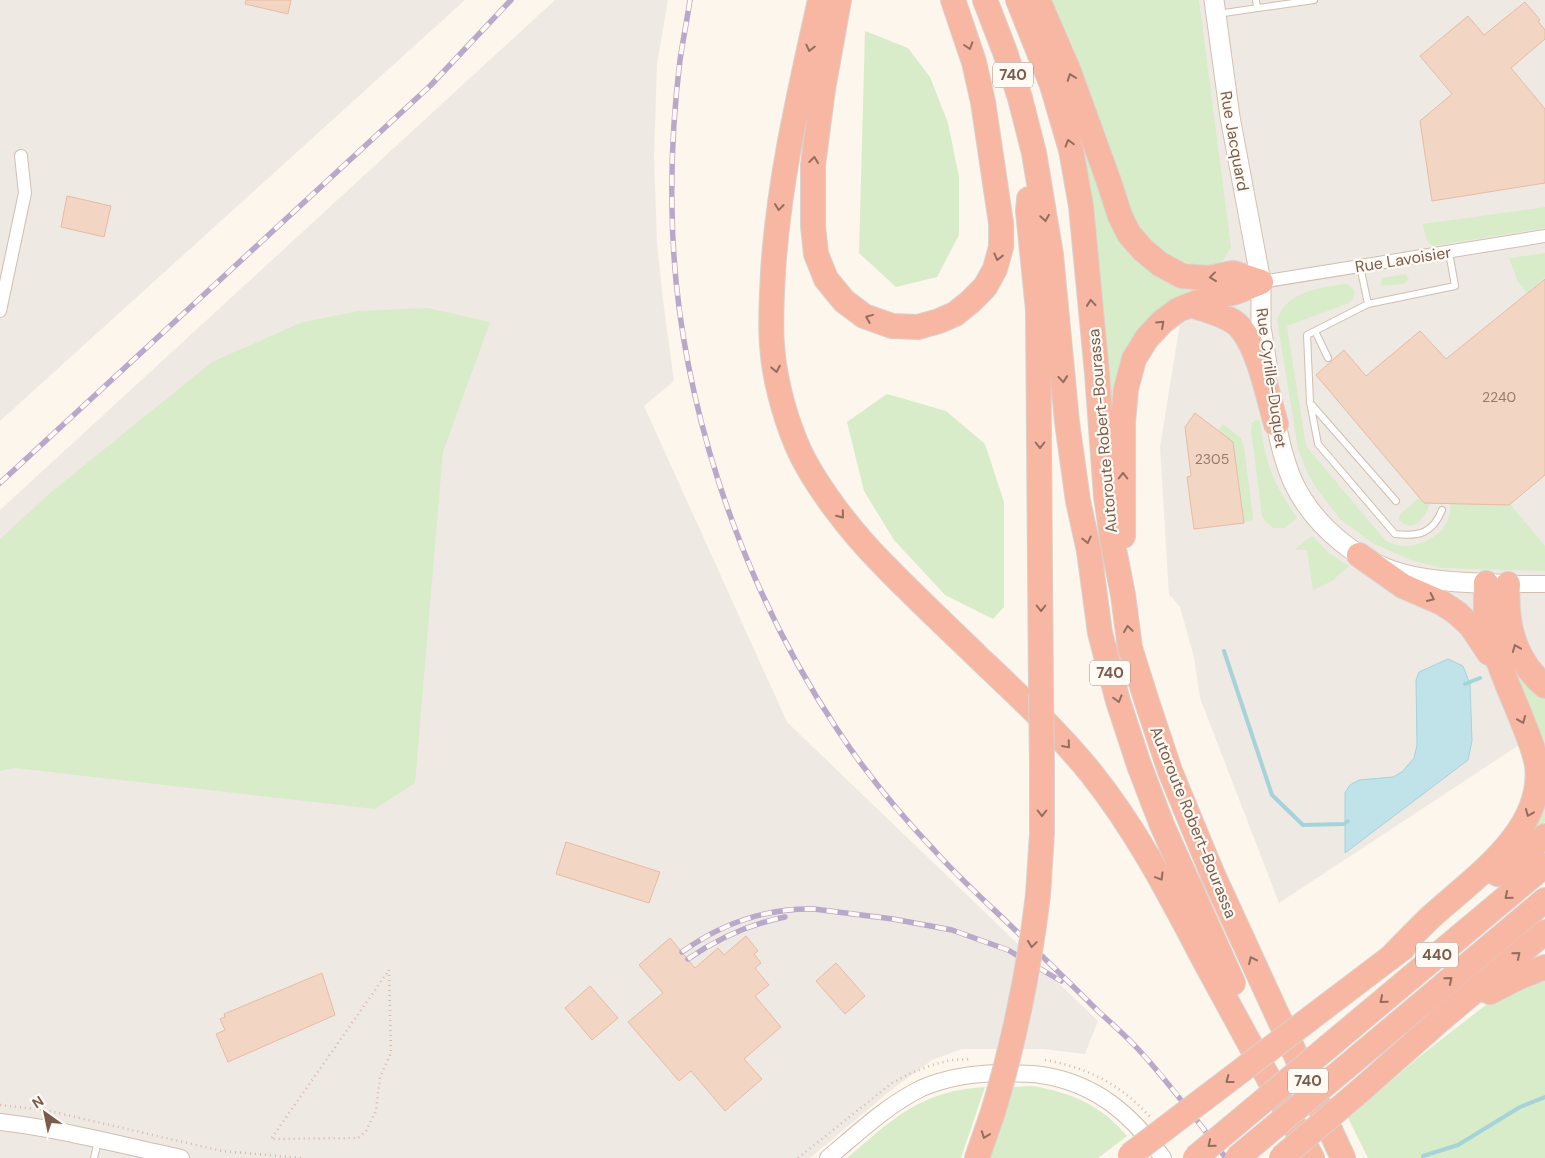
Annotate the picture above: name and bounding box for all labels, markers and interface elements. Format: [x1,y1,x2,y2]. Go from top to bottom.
one-way arrow [963,41,973,50]
one-way arrow [805,43,816,52]
road number: 740 [993,62,1033,88]
one-way arrow [1067,73,1077,82]
street label: Rue Jacquard [1215,89,1254,193]
one-way arrow [1065,139,1075,147]
one-way arrow [808,156,819,164]
one-way arrow [774,203,785,211]
one-way arrow [1040,214,1050,222]
street label: Rue Lavoisier [1353,242,1453,277]
one-way arrow [993,253,1004,262]
one-way arrow [1209,271,1217,282]
one-way arrow [1086,299,1097,307]
street label: Rue Cyrille-Duquet [1251,307,1292,450]
one-way arrow [865,314,874,324]
one-way arrow [1155,321,1164,330]
street label: Autoroute Robert-Bourassa [1083,328,1122,534]
one-way arrow [770,364,780,373]
one-way arrow [1057,376,1068,384]
house number: 2240 [1482,388,1516,406]
one-way arrow [1035,442,1045,450]
house number: 2305 [1195,450,1229,468]
one-way arrow [1118,472,1128,480]
one-way arrow [836,510,845,519]
one-way arrow [1081,536,1092,544]
one-way arrow [1426,592,1435,603]
one-way arrow [1036,604,1046,612]
one-way arrow [1123,625,1134,633]
one-way arrow [1512,644,1522,652]
road number: 740 [1090,660,1130,686]
one-way arrow [1112,695,1122,703]
one-way arrow [1516,716,1526,724]
street label: Autoroute Robert-Bourassa [1145,723,1242,921]
one-way arrow [1061,739,1070,748]
one-way arrow [1524,808,1535,817]
one-way arrow [1037,810,1047,817]
one-way arrow [1154,872,1164,881]
one-way arrow [1504,890,1513,899]
one-way arrow [1027,940,1038,948]
road number: 440 [1416,942,1458,968]
one-way arrow [1512,952,1521,961]
one-way arrow [1248,956,1259,965]
one-way arrow [1444,977,1453,986]
one-way arrow [1380,995,1389,1004]
road number: 740 [1288,1068,1328,1094]
one-way arrow [1226,1075,1235,1083]
north arrow [20,1088,70,1138]
text: N [29,1092,47,1112]
one-way arrow [981,1130,991,1139]
one-way arrow [1208,1139,1217,1148]

